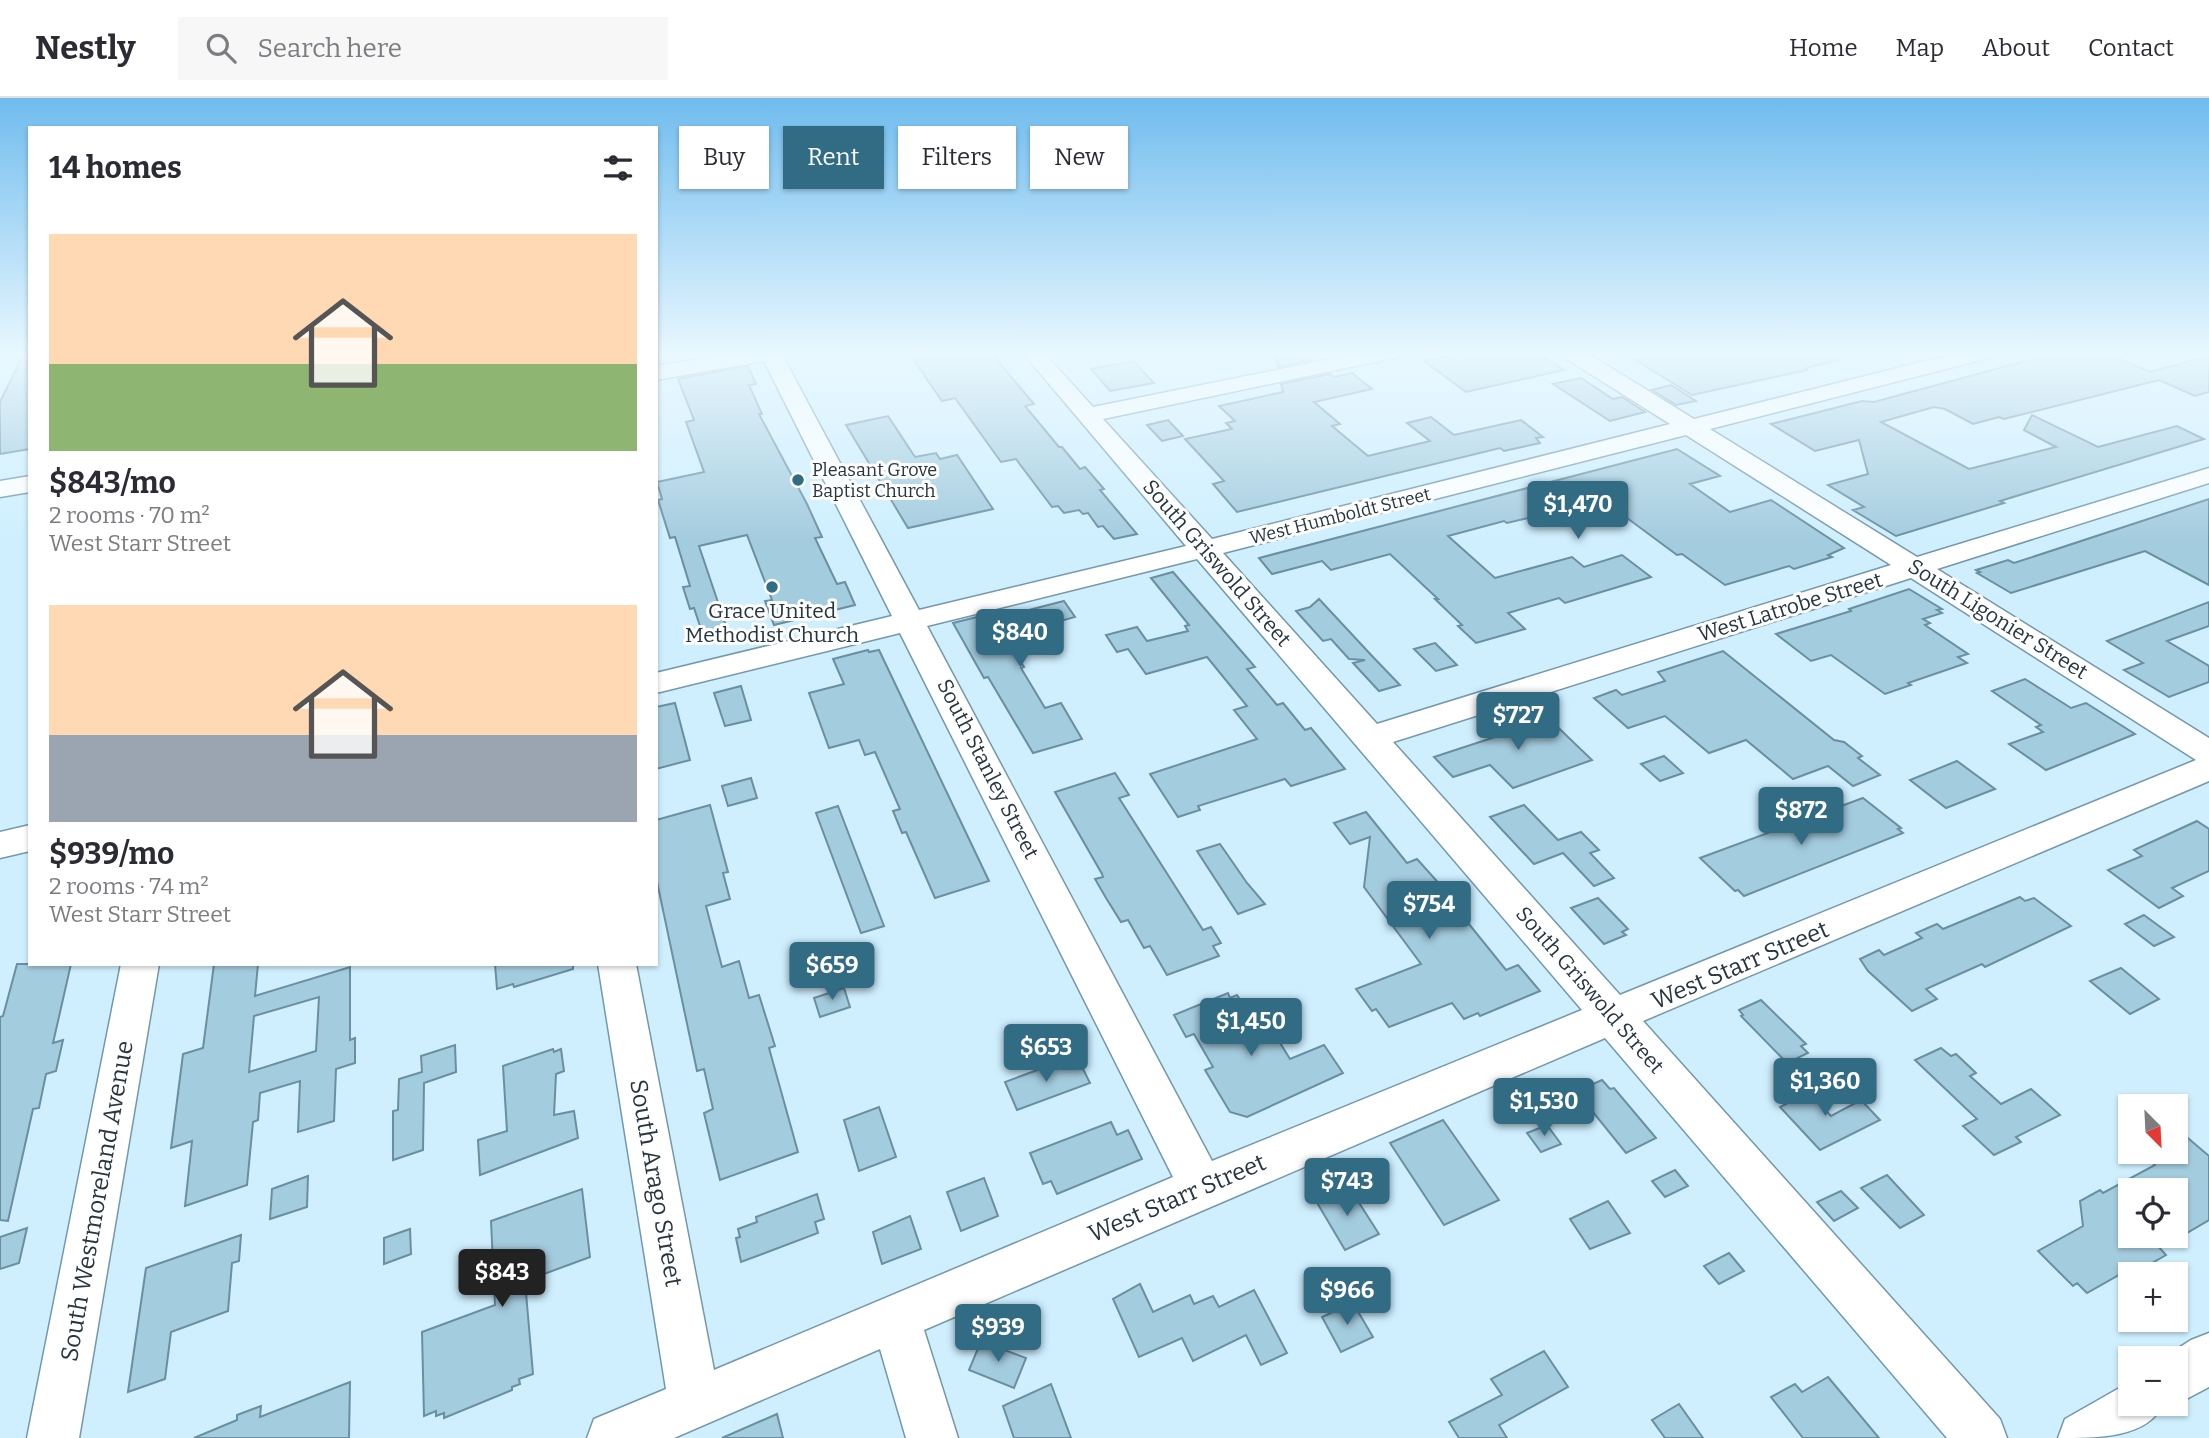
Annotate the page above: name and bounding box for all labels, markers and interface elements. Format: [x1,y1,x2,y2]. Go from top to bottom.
search box [178,17,668,80]
text: Nestly [35,28,136,68]
icon: search [202,29,240,67]
text: Search here [258,33,402,64]
text: Home [1789,34,1858,62]
text: Map [1896,34,1944,62]
text: About [1982,34,2050,62]
text: Contact [2088,34,2174,62]
chip: Buy [679,126,769,189]
chip: Rent [783,126,884,189]
chip: Filters [898,126,1016,189]
chip: New [1030,126,1128,189]
icon: filters [599,149,637,187]
text: 14 homes [49,150,182,186]
icon: home [280,280,406,406]
place label: Pleasant Grove Baptist Church [812,459,937,502]
text: $843/mo [49,465,176,501]
marker: Pleasant Grove Baptist Church [790,472,806,488]
street label: South Griswold Street [1137,474,1297,652]
pin: $1,470 [1521,482,1635,541]
street label: West Humboldt Street [1247,483,1433,549]
text: $1,470 [1543,490,1613,518]
text: 2 rooms · 70 m² [49,501,210,529]
text: West Starr Street [49,529,231,557]
street label: South Ligonier Street [1903,553,2093,685]
street label: West Latrobe Street [1695,566,1886,647]
marker: Grace United Methodist Church [764,579,780,595]
place label: Grace United Methodist Church [685,598,859,648]
pin: $840 [979,610,1061,669]
text: $840 [992,618,1048,646]
icon: home [280,651,406,777]
street label: South Stanley Street [931,675,1045,864]
pin: $727 [1477,692,1559,752]
text: $727 [1492,701,1544,729]
pin: $872 [1760,788,1842,847]
text: $872 [1774,796,1828,824]
text: $939/mo [49,836,174,872]
text: 2 rooms · 74 m² [49,872,209,900]
pin: $754 [1388,882,1470,941]
text: $754 [1403,890,1455,918]
text: West Starr Street [49,900,231,928]
street label: South Griswold Street [1510,901,1670,1079]
street label: West Starr Street [1647,915,1833,1015]
pin: $659 [791,942,873,1002]
text: $659 [805,951,859,979]
pin: $1,450 [1194,998,1308,1058]
text: $1,450 [1216,1007,1286,1035]
pin: $653 [1005,1024,1087,1084]
text: $653 [1020,1033,1072,1061]
street label: South Westmoreland Avenue [55,1038,139,1364]
pin: $1,360 [1768,1058,1882,1118]
text: $1,360 [1790,1067,1861,1095]
street label: South Arago Street [624,1077,688,1289]
pin: $1,530 [1487,1079,1601,1138]
text: $1,530 [1509,1087,1579,1115]
north arrow [2118,1094,2188,1164]
map controls [2118,1094,2188,1416]
street label: West Starr Street [1084,1148,1270,1248]
pin: $743 [1306,1158,1388,1218]
text: $743 [1321,1167,1373,1195]
button: locate [2118,1178,2188,1248]
pin: $843 [461,1250,543,1309]
text: $843 [474,1258,530,1286]
button: + [2118,1262,2188,1332]
pin: $966 [1306,1268,1388,1327]
text: $966 [1320,1276,1374,1304]
pin: $939 [957,1304,1039,1364]
text: $939 [971,1313,1025,1341]
button: − [2118,1346,2188,1416]

